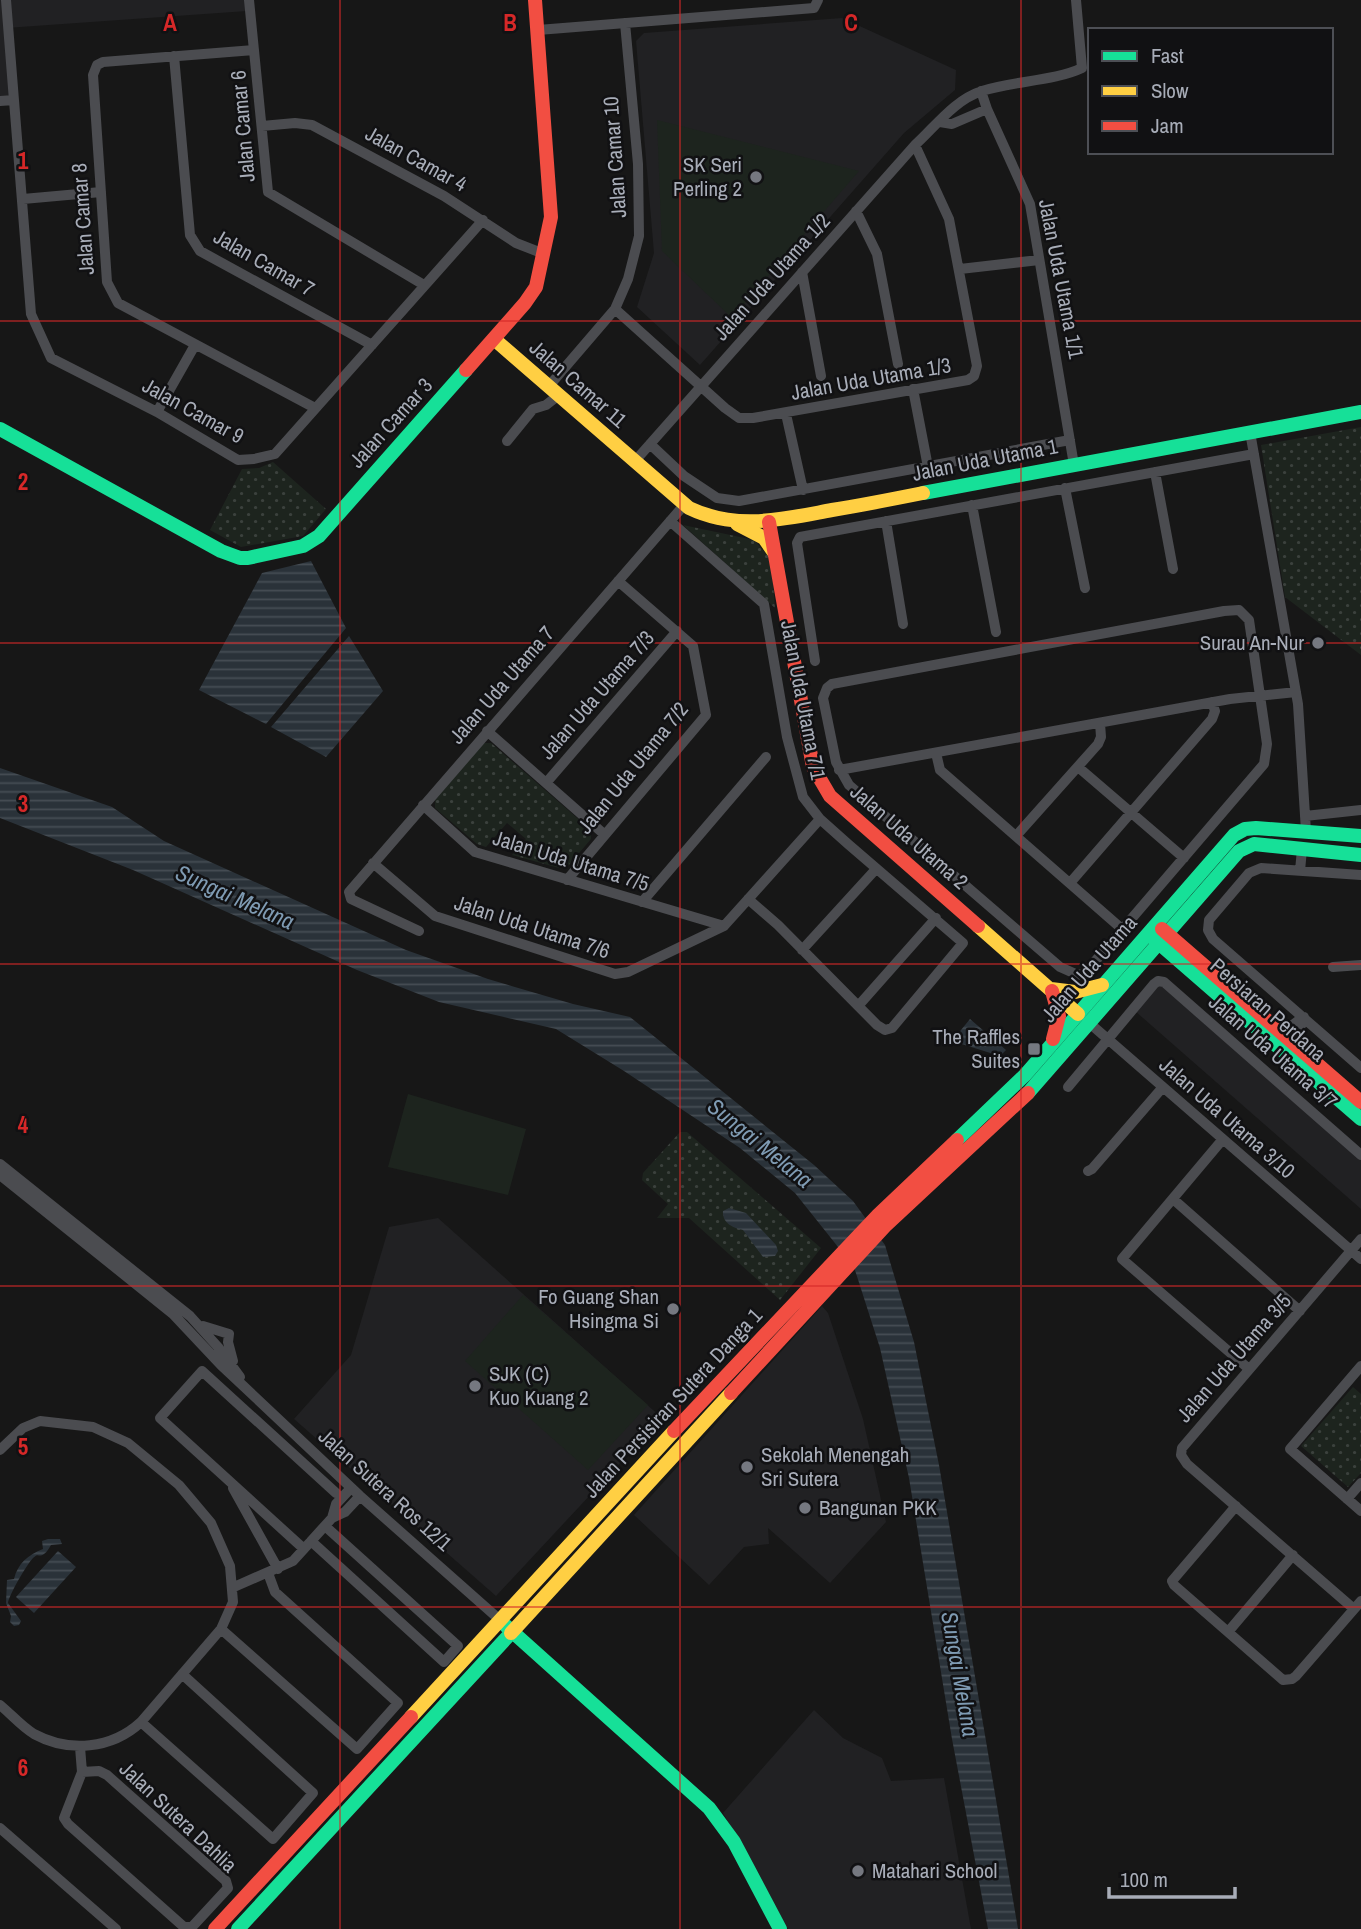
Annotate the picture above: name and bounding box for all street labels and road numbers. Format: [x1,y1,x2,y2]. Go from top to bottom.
street label: Jalan Camar 6 [223,69,262,183]
street label: Jalan Camar 10 [596,95,633,219]
street label: Jalan Camar 4 [360,119,473,199]
street label: Jalan Camar 8 [64,162,101,276]
street label: Jalan Uda Utama 1/1 [1032,197,1091,361]
street label: Jalan Uda Utama 1/2 [707,207,837,346]
street label: Jalan Camar 7 [209,222,320,303]
street label: Jalan Camar 11 [523,333,634,434]
street label: Jalan Uda Utama 1/3 [789,350,953,407]
street label: Jalan Camar 9 [137,371,249,450]
street label: Jalan Camar 3 [342,371,439,474]
street label: Jalan Uda Utama 1 [910,431,1060,488]
street label: Jalan Uda Utama 7/1 [774,618,833,782]
street label: Jalan Uda Utama 7 [442,620,561,750]
street label: Jalan Uda Utama 7/3 [533,624,661,765]
street label: Jalan Uda Utama 7/2 [570,696,695,840]
street label: Jalan Uda Utama 2 [844,777,974,896]
street label: Jalan Uda Utama 7/5 [490,823,653,898]
street label: Jalan Uda Utama 7/6 [451,888,614,965]
street label: Jalan Uda Utama [1034,909,1143,1028]
street label: Persiaran Perdana [1204,951,1333,1068]
street label: Jalan Uda Utama 3/7 [1203,988,1344,1116]
street label: Jalan Uda Utama 3/10 [1153,1050,1301,1185]
street label: Jalan Uda Utama 3/5 [1170,1287,1298,1428]
street label: Jalan Persisiran Sutera Danga 1 [577,1301,769,1504]
street label: Jalan Sutera Ros 12/1 [312,1422,459,1558]
street label: Jalan Sutera Dahlia [113,1754,244,1879]

